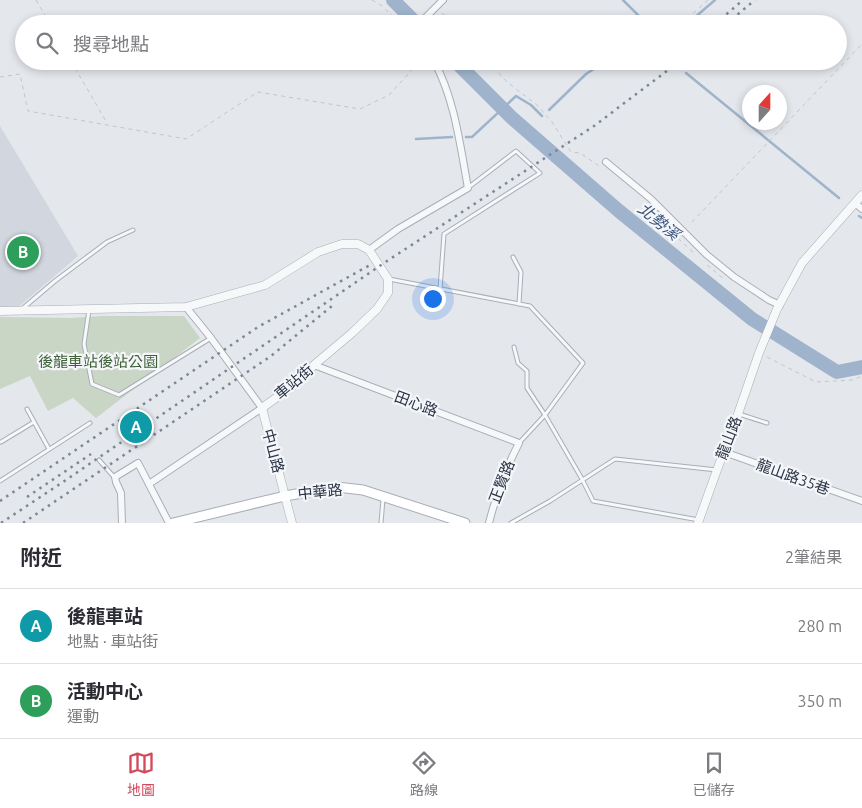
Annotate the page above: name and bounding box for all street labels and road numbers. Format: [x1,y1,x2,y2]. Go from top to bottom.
street label: 車站街 [271,361,316,403]
street label: 田心路 [392,388,440,420]
street label: 龍山路 [713,414,745,462]
street label: 中山路 [259,427,288,475]
street label: 龍山路35巷 [754,455,832,498]
street label: 正賢路 [486,458,518,506]
street label: 中華路 [297,481,343,502]

